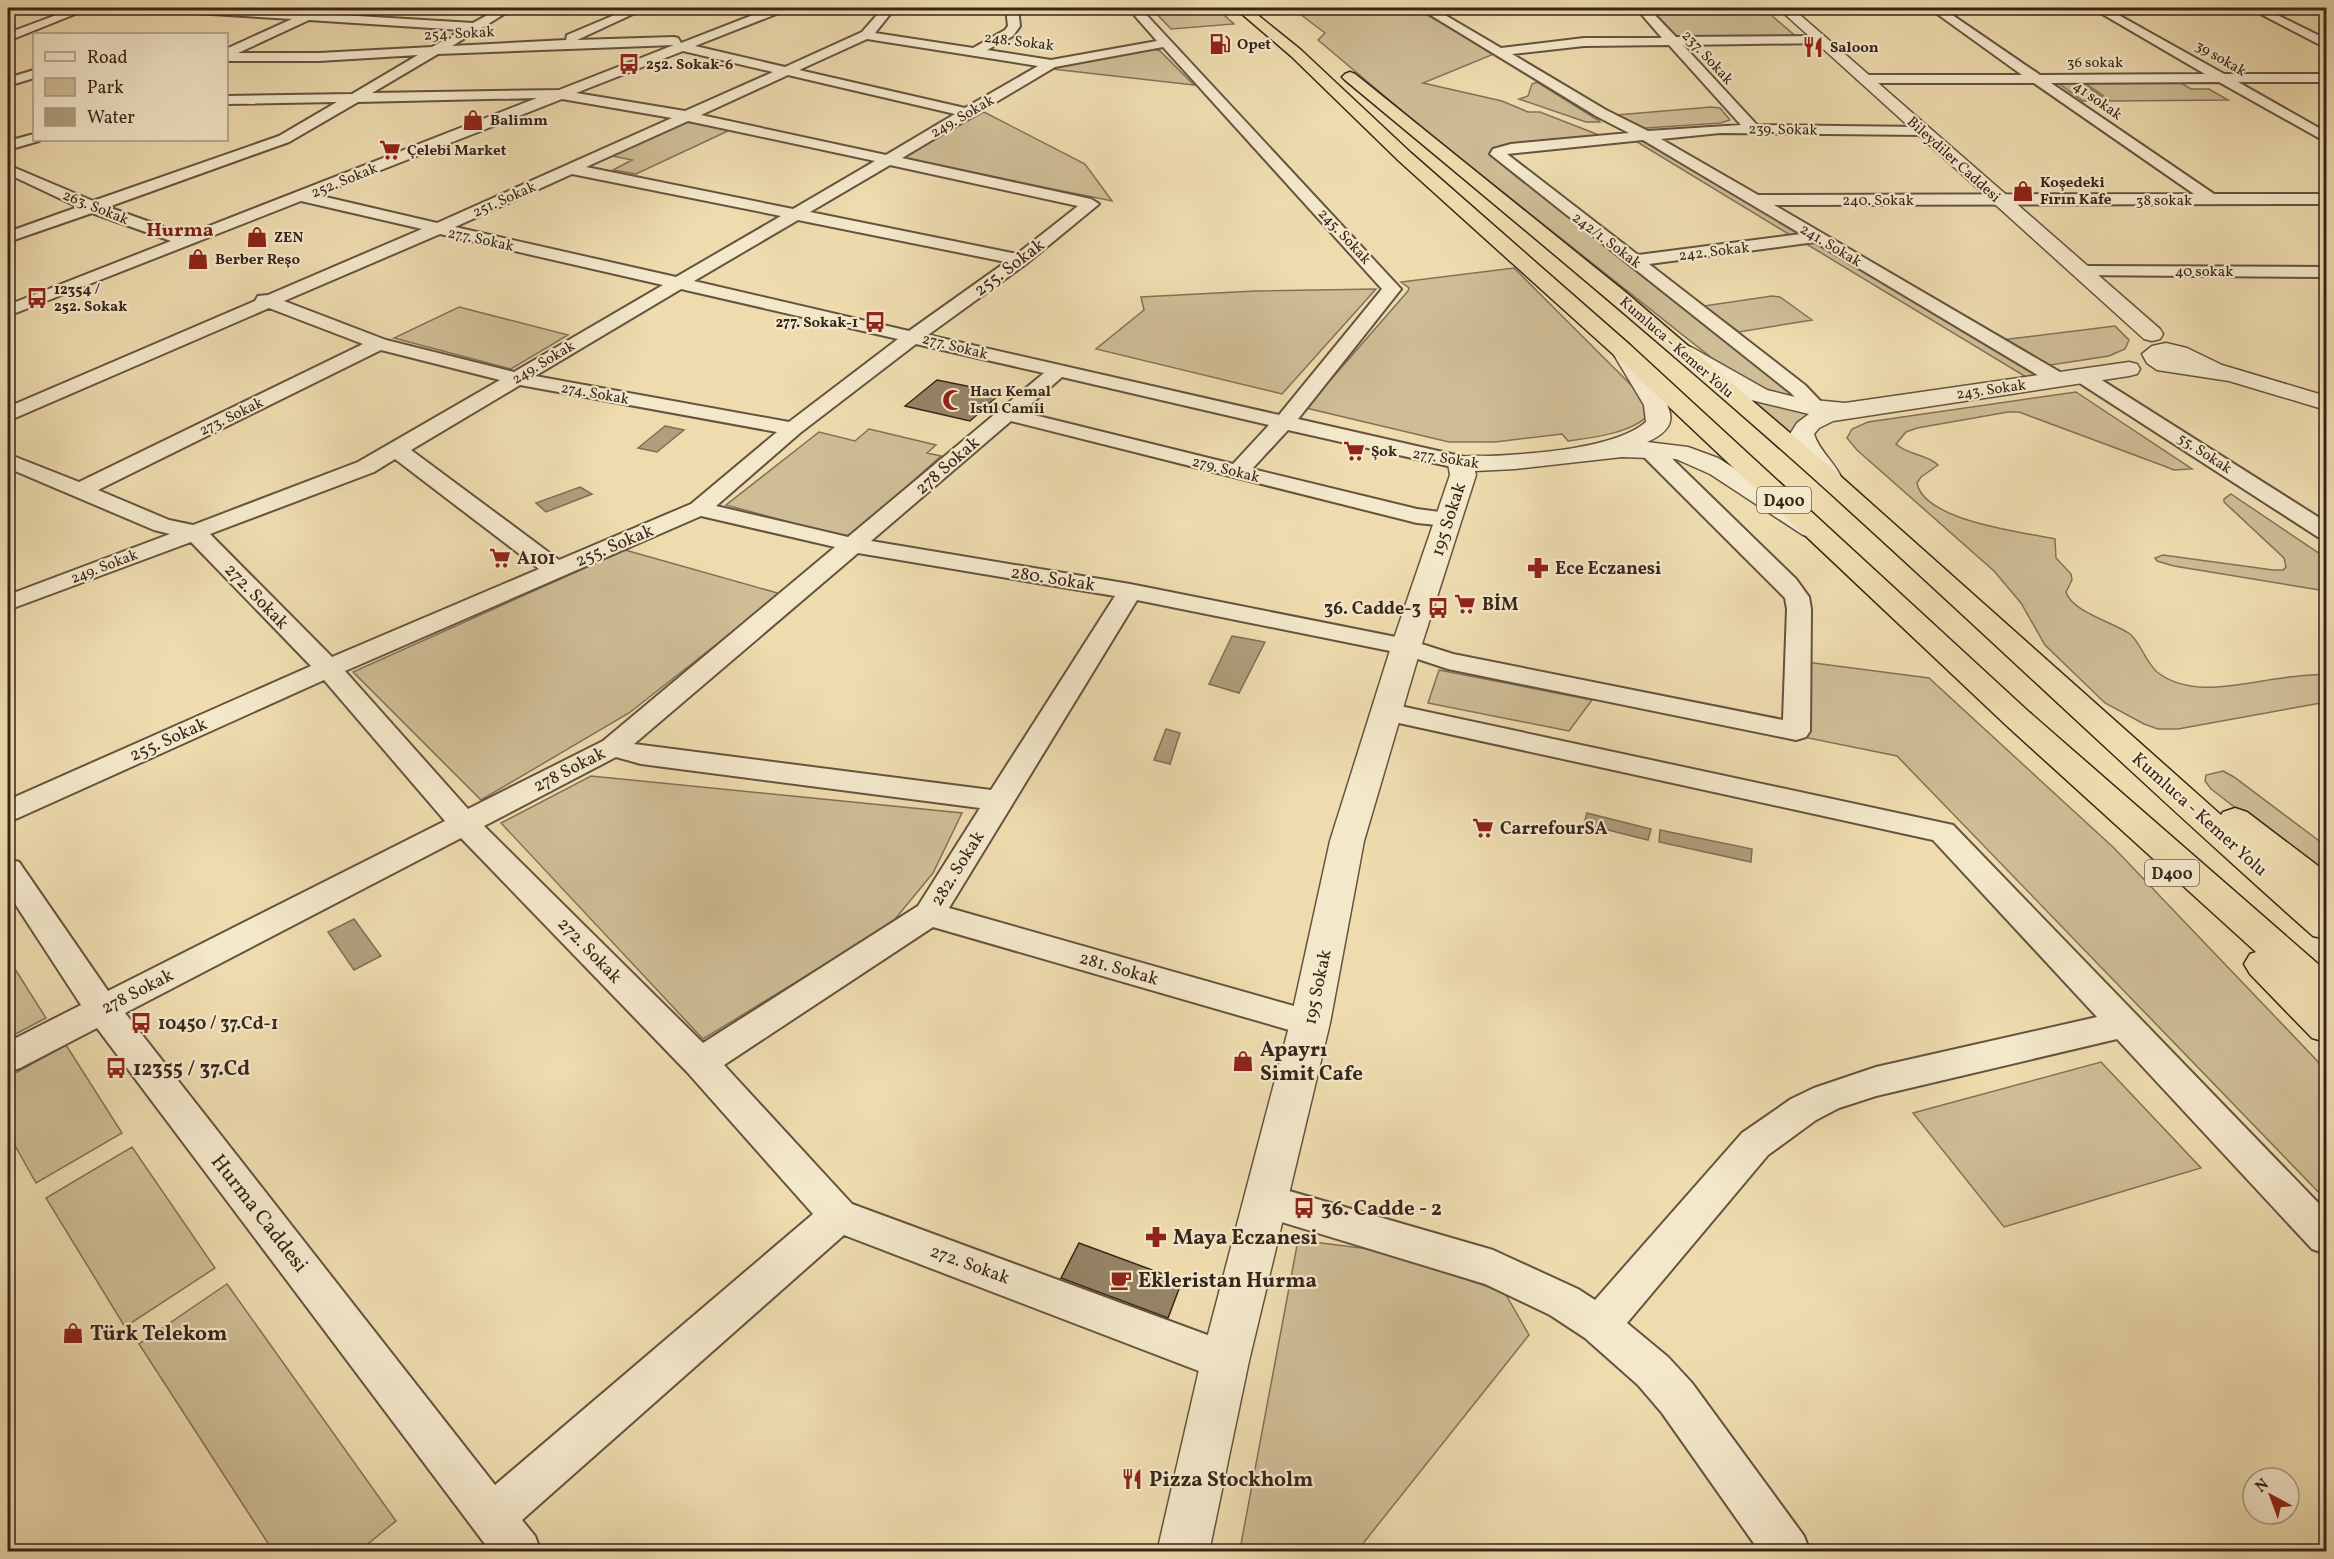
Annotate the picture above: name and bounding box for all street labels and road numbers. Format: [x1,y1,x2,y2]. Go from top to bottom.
street label: 254. Sokak [423,22,495,47]
street label: 237. Sokak [1676,26,1738,90]
street label: 248. Sokak [983,28,1055,57]
street label: 39 sokak [2191,36,2250,82]
street label: 36 sokak [2067,53,2123,74]
street label: 41 sokak [2068,77,2126,126]
street label: 249. Sokak [927,91,998,144]
street label: Bileydiler Caddesi [1902,112,2004,208]
street label: 239. Sokak [1748,119,1818,142]
street label: 252. Sokak [308,159,381,204]
street label: 251. Sokak [469,177,540,224]
street label: 263. Sokak [59,186,132,231]
street label: 240. Sokak [1842,191,1914,212]
street label: 38 sokak [2136,191,2192,212]
street label: 245. Sokak [1312,204,1375,270]
street label: 242/1. Sokak [1567,208,1645,274]
street label: 241. Sokak [1795,220,1865,273]
street label: 277. Sokak [446,223,516,258]
street label: 255. Sokak [969,233,1051,303]
street label: 242. Sokak [1678,238,1751,267]
street label: 40 sokak [2175,262,2233,283]
street label: Kumluca - Kemer Yolu [1614,292,1738,404]
street label: 277. Sokak [919,329,990,366]
street label: 249. Sokak [508,336,579,390]
street label: 243. Sokak [1955,375,2027,406]
street label: 274. Sokak [559,378,630,411]
street label: 273. Sokak [196,393,267,442]
street label: 55. Sokak [2173,429,2235,480]
street label: 278 Sokak [910,431,986,501]
street label: 277. Sokak [1411,444,1481,475]
street label: 279. Sokak [1190,452,1262,489]
street label: 195 Sokak [1426,479,1473,560]
road number: D400 [1757,487,1811,513]
street label: 255. Sokak [572,519,658,574]
street label: 249. Sokak [68,545,141,590]
street label: 272. Sokak [218,559,294,636]
street label: 280. Sokak [1009,560,1097,599]
street label: 255. Sokak [126,712,212,769]
street label: 278 Sokak [529,741,610,799]
street label: Kumluca - Kemer Yolu [2126,747,2272,883]
street label: 282. Sokak [925,826,991,911]
road number: D400 [2145,860,2199,886]
street label: 272. Sokak [551,913,627,990]
street label: 281. Sokak [1076,946,1161,993]
street label: 195 Sokak [1298,947,1339,1027]
street label: 278 Sokak [97,963,178,1021]
street label: Hurma Caddesi [203,1149,314,1279]
street label: 272. Sokak [926,1239,1013,1291]

